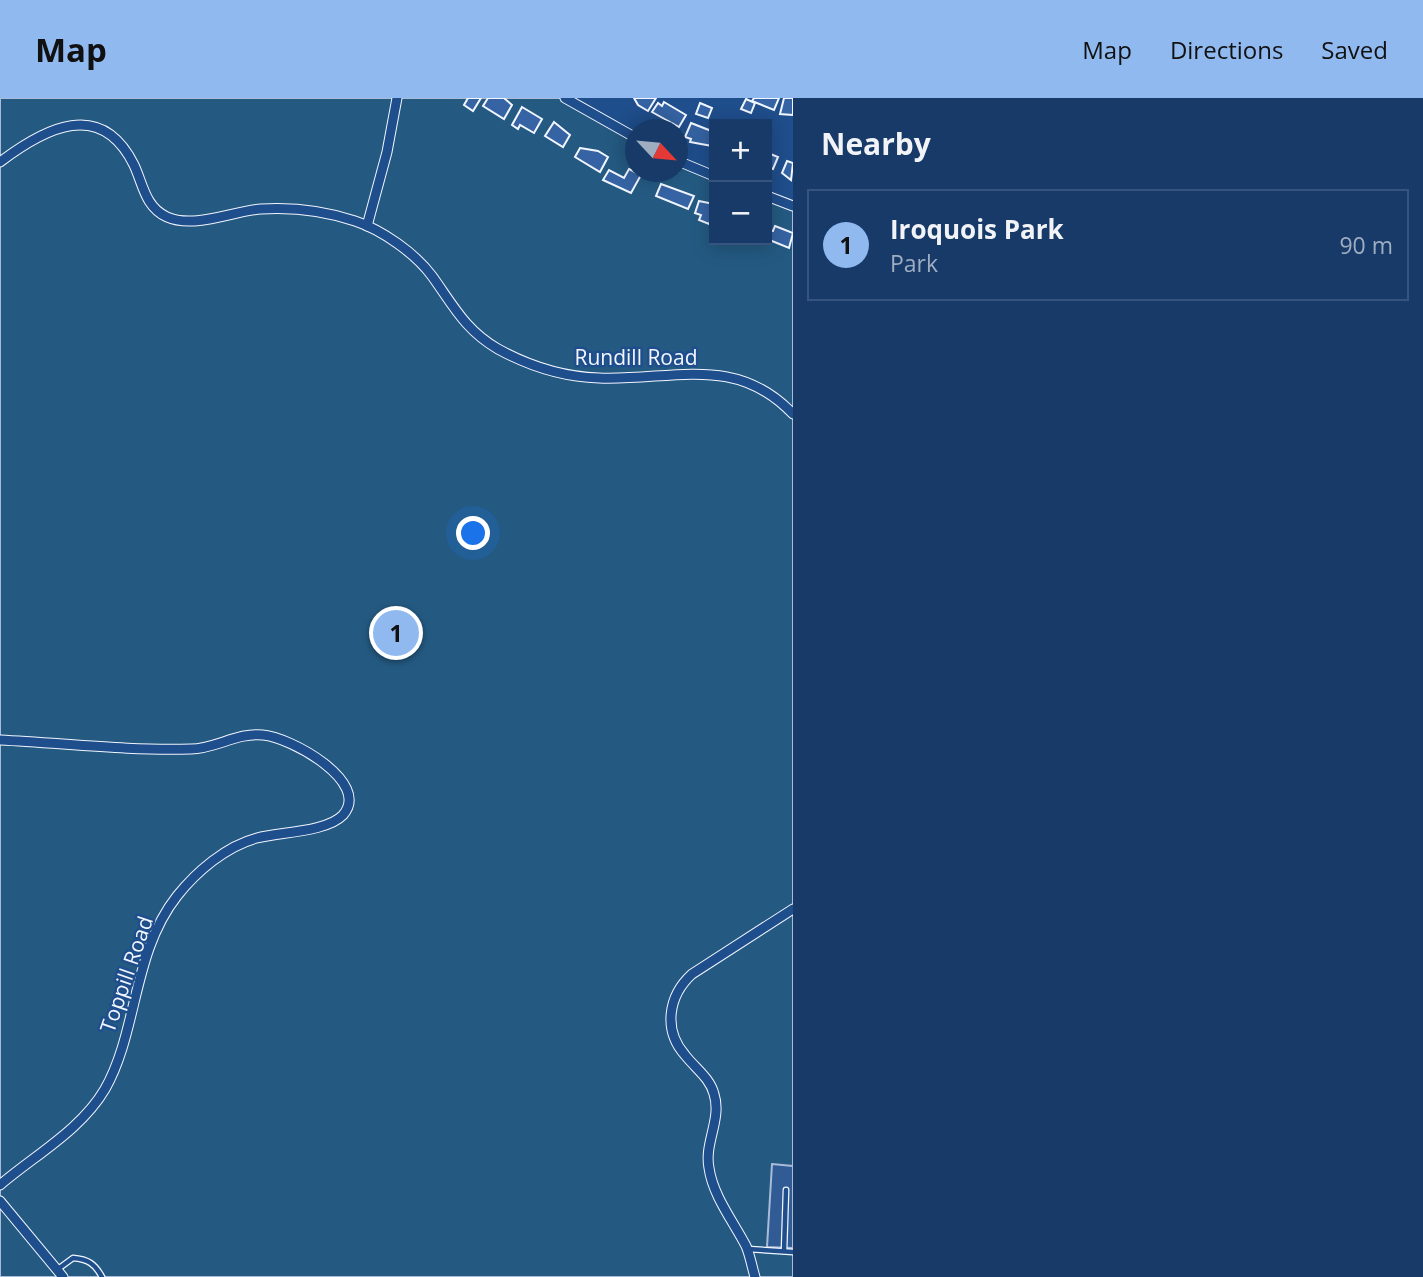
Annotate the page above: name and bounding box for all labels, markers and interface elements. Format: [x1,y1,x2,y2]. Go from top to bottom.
text: Map [35,27,107,72]
text: Map [1082,33,1132,66]
text: Directions [1170,33,1283,66]
text: Saved [1321,33,1388,66]
north arrow [625,119,688,182]
map controls [709,119,772,245]
button: + [709,119,772,182]
text: Nearby [821,123,931,164]
button: − [709,182,772,245]
text: Iroquois Park [890,211,1064,247]
text: 1 [839,229,853,261]
text: 90 m [1339,229,1393,261]
text: Park [890,247,938,279]
street label: Rundill Road [574,343,698,371]
your location [456,516,490,550]
pin: 1 [373,607,419,659]
street label: Toppill Road [93,912,159,1036]

